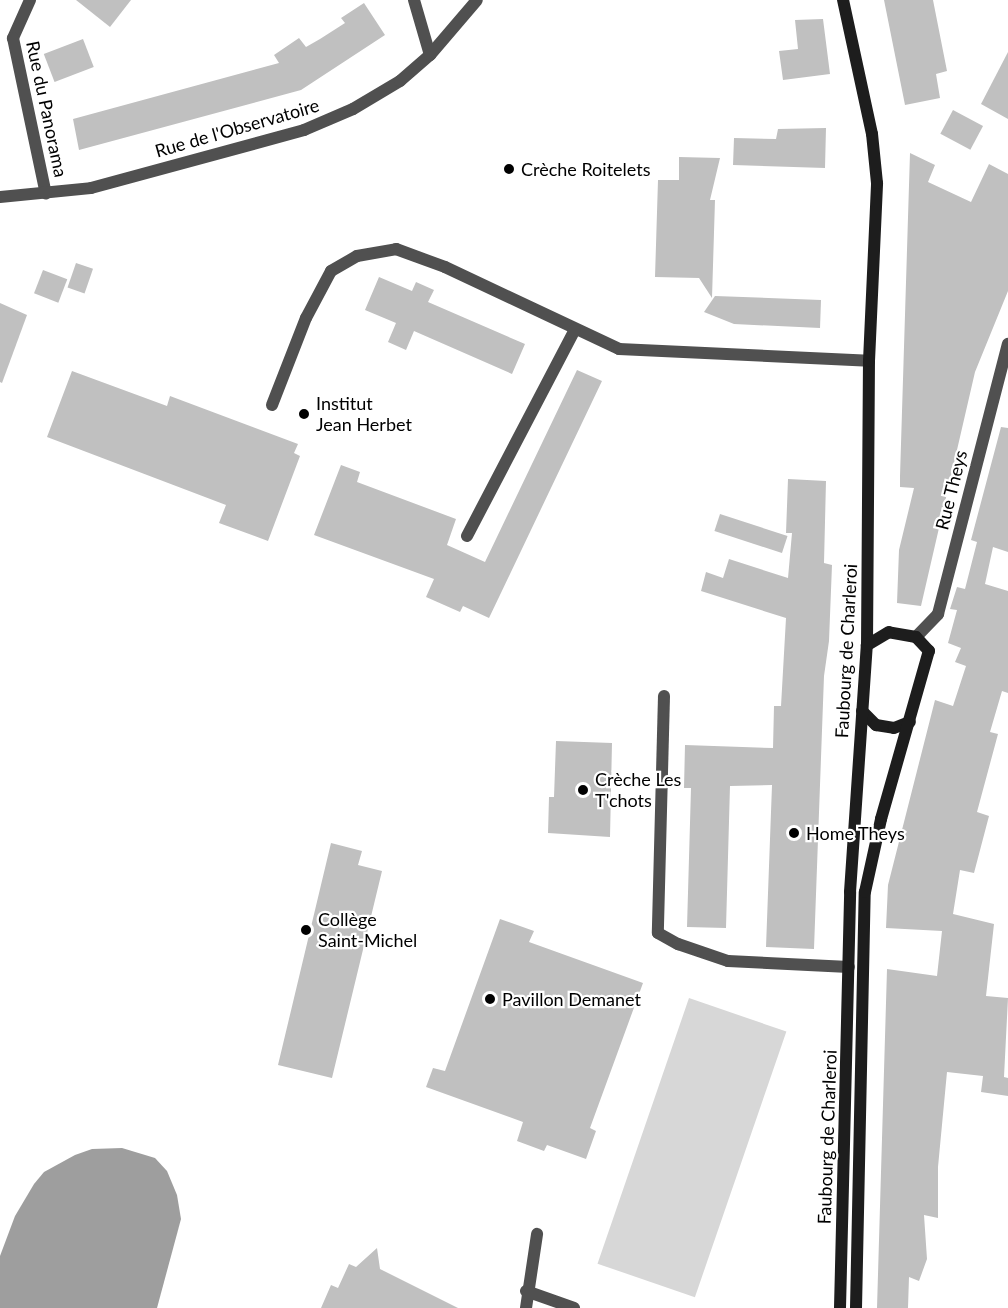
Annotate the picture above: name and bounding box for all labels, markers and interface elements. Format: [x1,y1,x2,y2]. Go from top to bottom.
street label: Rue du Panorama [22,39,72,179]
street label: Rue de l'Observatoire [152,94,322,162]
place label: Crèche Roitelets [521,158,650,180]
marker: Crèche Roitelets [502,162,516,176]
place label: Institut Jean Herbet [316,393,412,436]
marker: Institut Jean Herbet [297,407,311,421]
street label: Rue Theys [931,448,971,532]
street label: Faubourg de Charleroi [831,563,861,739]
place label: Crèche Les T'chots [595,769,681,812]
marker: Crèche Les T'chots [576,783,590,797]
place label: Home Theys [806,822,905,844]
marker: Home Theys [787,826,801,840]
place label: Collège Saint-Michel [318,909,417,952]
marker: Collège Saint-Michel [299,923,313,937]
place label: Pavillon Demanet [502,988,641,1010]
marker: Pavillon Demanet [483,992,497,1006]
street label: Faubourg de Charleroi [813,1049,841,1225]

